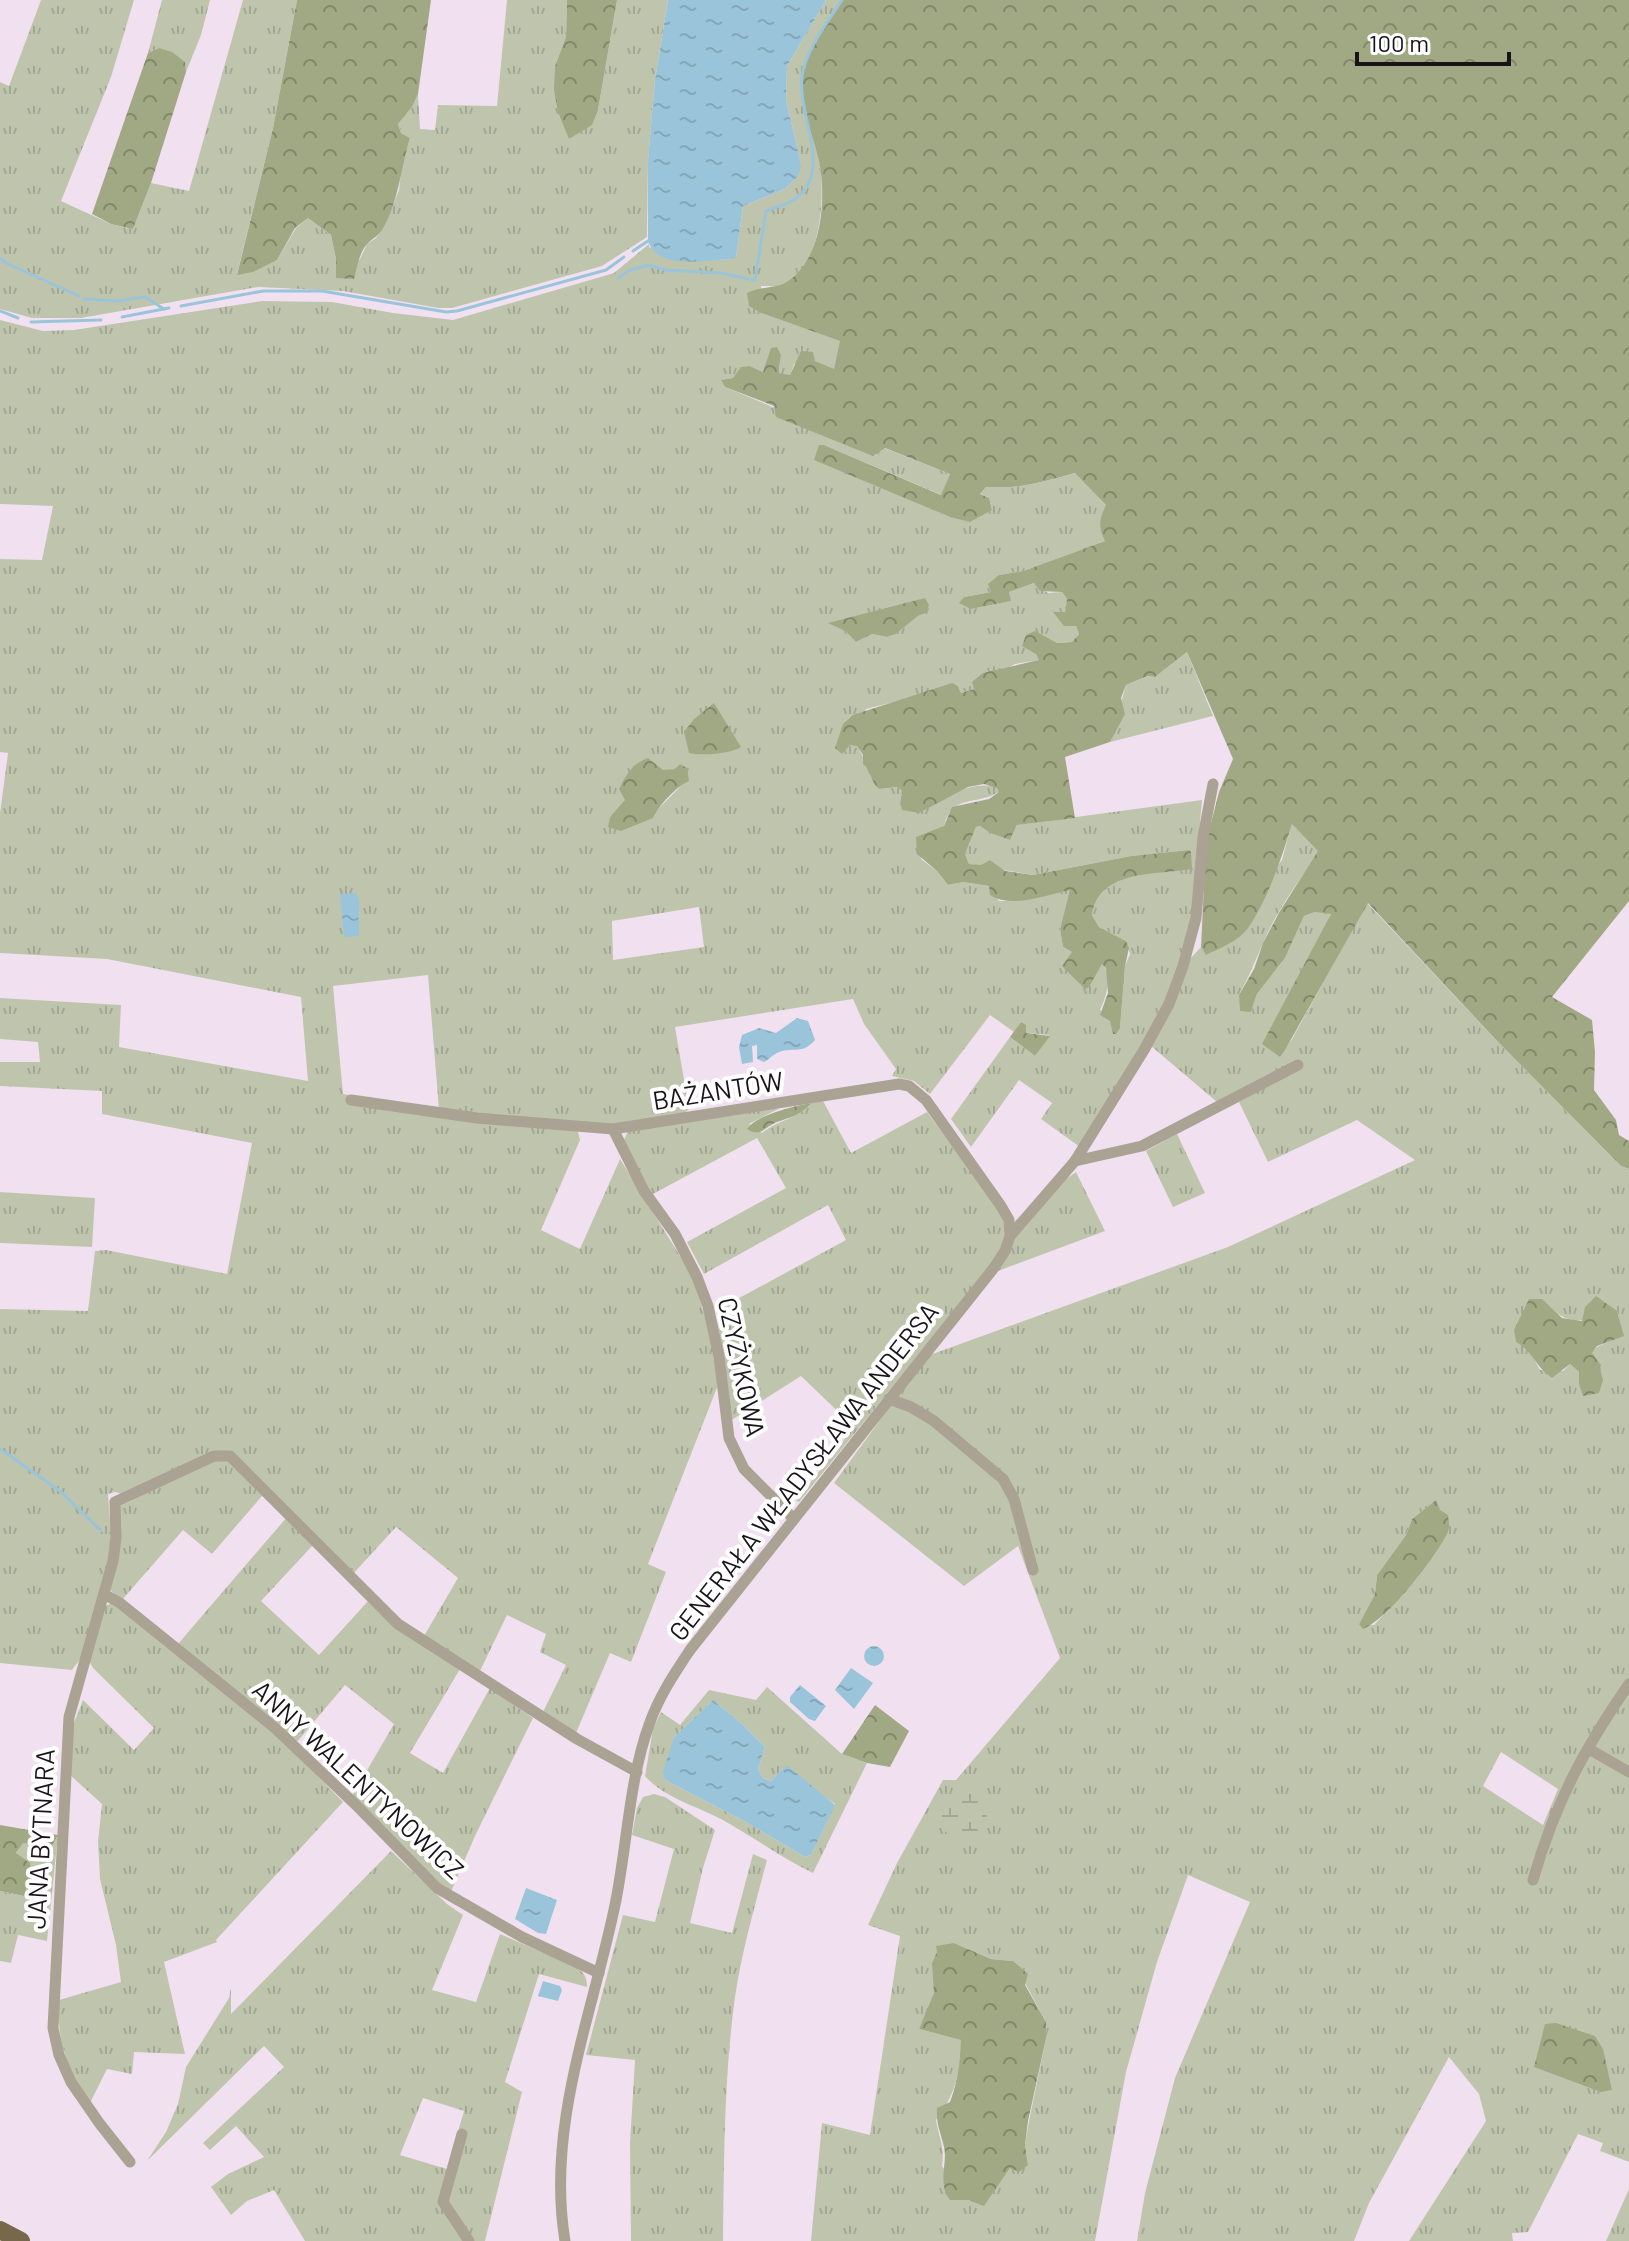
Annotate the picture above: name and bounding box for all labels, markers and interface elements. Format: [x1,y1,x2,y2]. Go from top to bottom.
scale bar [1357,16,1509,66]
text: 100 m [1369,28,1429,57]
street label: BAŻANTÓW [650,1064,786,1115]
street label: CZYŻYKOWA [713,1294,772,1439]
street label: GENERAŁA WŁADYSŁAWA ANDERSA [661,1296,944,1646]
street label: ANNY WALENTYNOWICZ [247,1673,471,1885]
street label: JANA BYTNARA [19,1748,60,1930]

